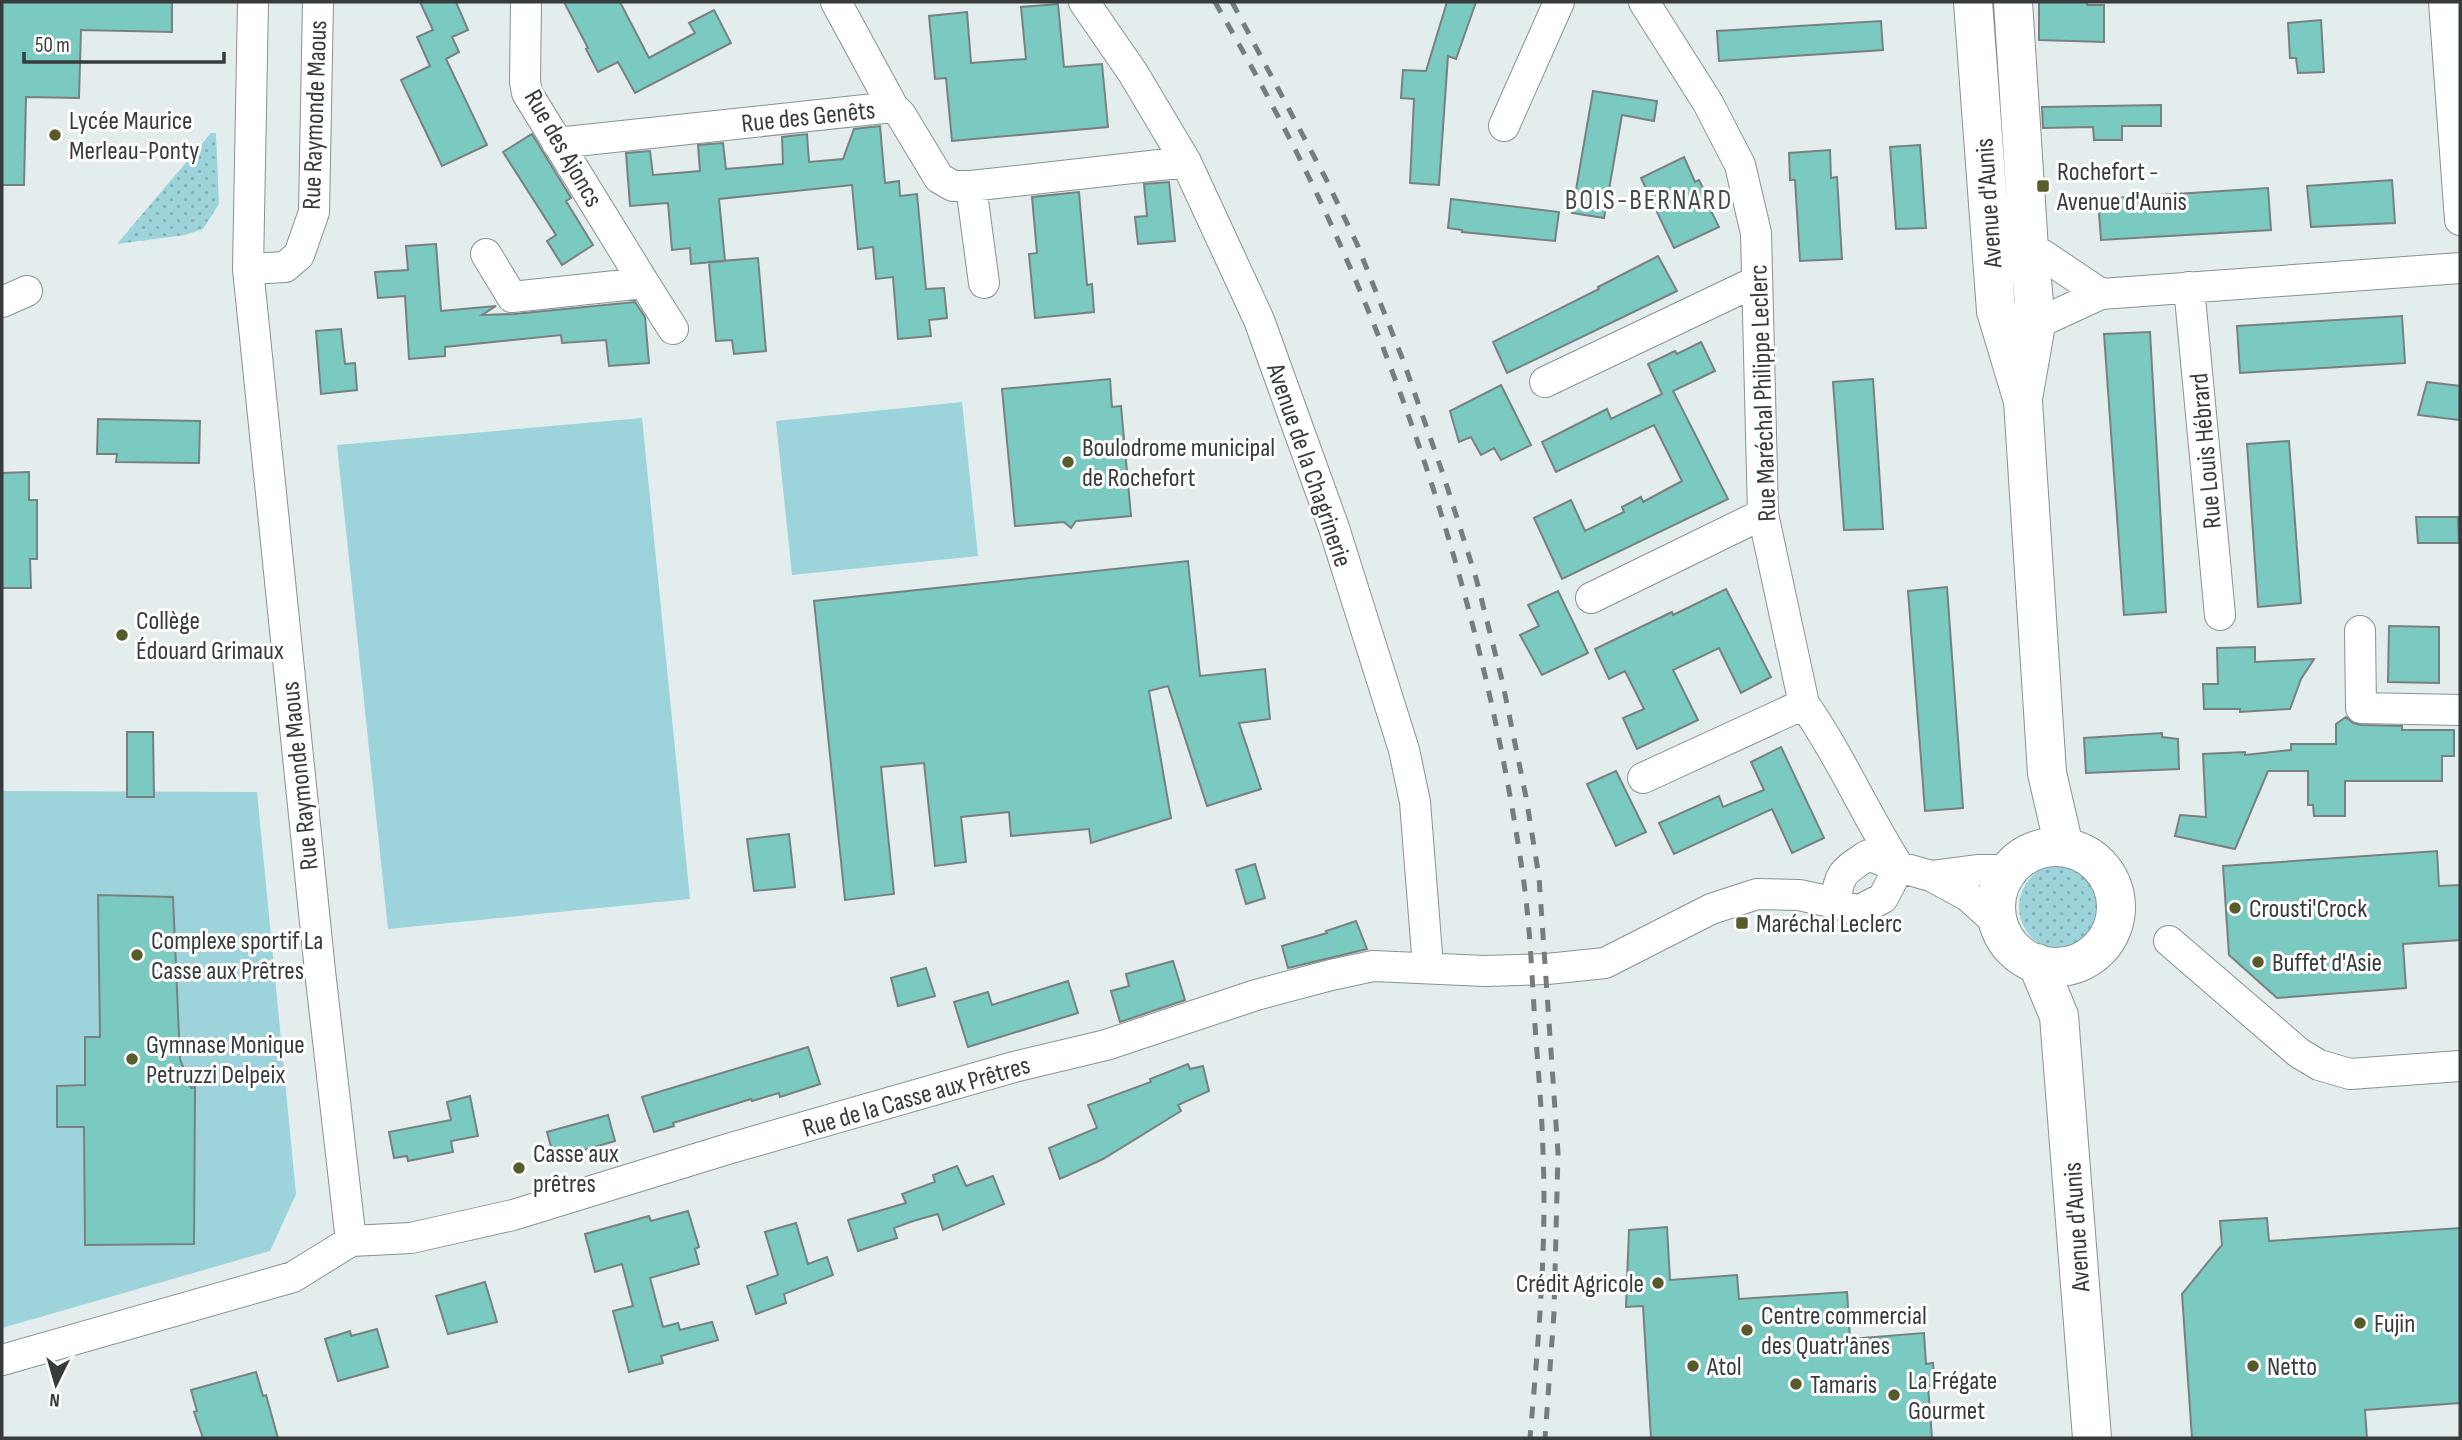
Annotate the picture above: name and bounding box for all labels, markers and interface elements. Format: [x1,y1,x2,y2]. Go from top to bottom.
street label: Rue Raymonde Maous [297,20,334,210]
scale bar [24,21,224,65]
text: 50 m [35,33,70,58]
street label: Rue des Ajoncs [517,85,609,213]
street label: Rue des Genêts [740,95,877,140]
place label: Lycée Maurice Merleau-Ponty [69,106,199,167]
marker: Lycée Maurice Merleau-Ponty [47,127,63,143]
street label: Avenue d'Aunis [1970,137,2010,270]
place label: Rochefort - Avenue d'Aunis [2056,157,2187,218]
marker: Rochefort - Avenue d'Aunis [2035,178,2051,194]
district label: BOIS-BERNARD [1565,184,1733,217]
street label: Rue Maréchal Philippe Leclerc [1744,264,1783,522]
street label: Avenue de la Chagrinerie [1259,359,1358,571]
street label: Rue Louis Hébrard [2184,372,2229,530]
place label: Boulodrome municipal de Rochefort [1082,433,1275,494]
marker: Boulodrome municipal de Rochefort [1060,454,1076,470]
place label: Collège Édouard Grimaux [136,606,284,667]
marker: Collège Édouard Grimaux [114,627,130,643]
street label: Rue Raymonde Maous [275,680,326,872]
place label: Crousti'Crock [2249,894,2367,925]
marker: Crousti'Crock [2227,900,2243,916]
place label: Maréchal Leclerc [1756,909,1902,940]
marker: Maréchal Leclerc [1734,915,1750,931]
place label: Complexe sportif La Casse aux Prêtres [151,926,323,987]
marker: Complexe sportif La Casse aux Prêtres [129,947,145,963]
place label: Buffet d'Asie [2272,948,2382,979]
marker: Buffet d'Asie [2250,954,2266,970]
place label: Gymnase Monique Petruzzi Delpeix [146,1030,305,1091]
street label: Rue de la Casse aux Prêtres [799,1050,1034,1145]
marker: Gymnase Monique Petruzzi Delpeix [124,1051,140,1067]
place label: Casse aux prêtres [533,1139,619,1200]
marker: Casse aux prêtres [511,1160,527,1176]
street label: Avenue d'Aunis [2058,1161,2098,1294]
place label: Crédit Agricole [1516,1269,1644,1300]
marker: Crédit Agricole [1650,1275,1666,1291]
place label: Centre commercial des Quatr'ânes [1761,1301,1927,1362]
place label: Fujin [2374,1309,2415,1340]
marker: Fujin [2352,1315,2368,1331]
marker: Centre commercial des Quatr'ânes [1739,1322,1755,1338]
north arrow [21,1349,91,1419]
place label: Atol [1706,1352,1742,1383]
place label: Netto [2267,1352,2317,1383]
marker: Atol [1685,1358,1701,1374]
marker: Netto [2245,1358,2261,1374]
place label: La Frégate Gourmet [1908,1366,1997,1427]
place label: Tamaris [1810,1370,1877,1401]
marker: Tamaris [1788,1376,1804,1392]
marker: La Frégate Gourmet [1886,1387,1902,1403]
text: N [49,1388,61,1411]

